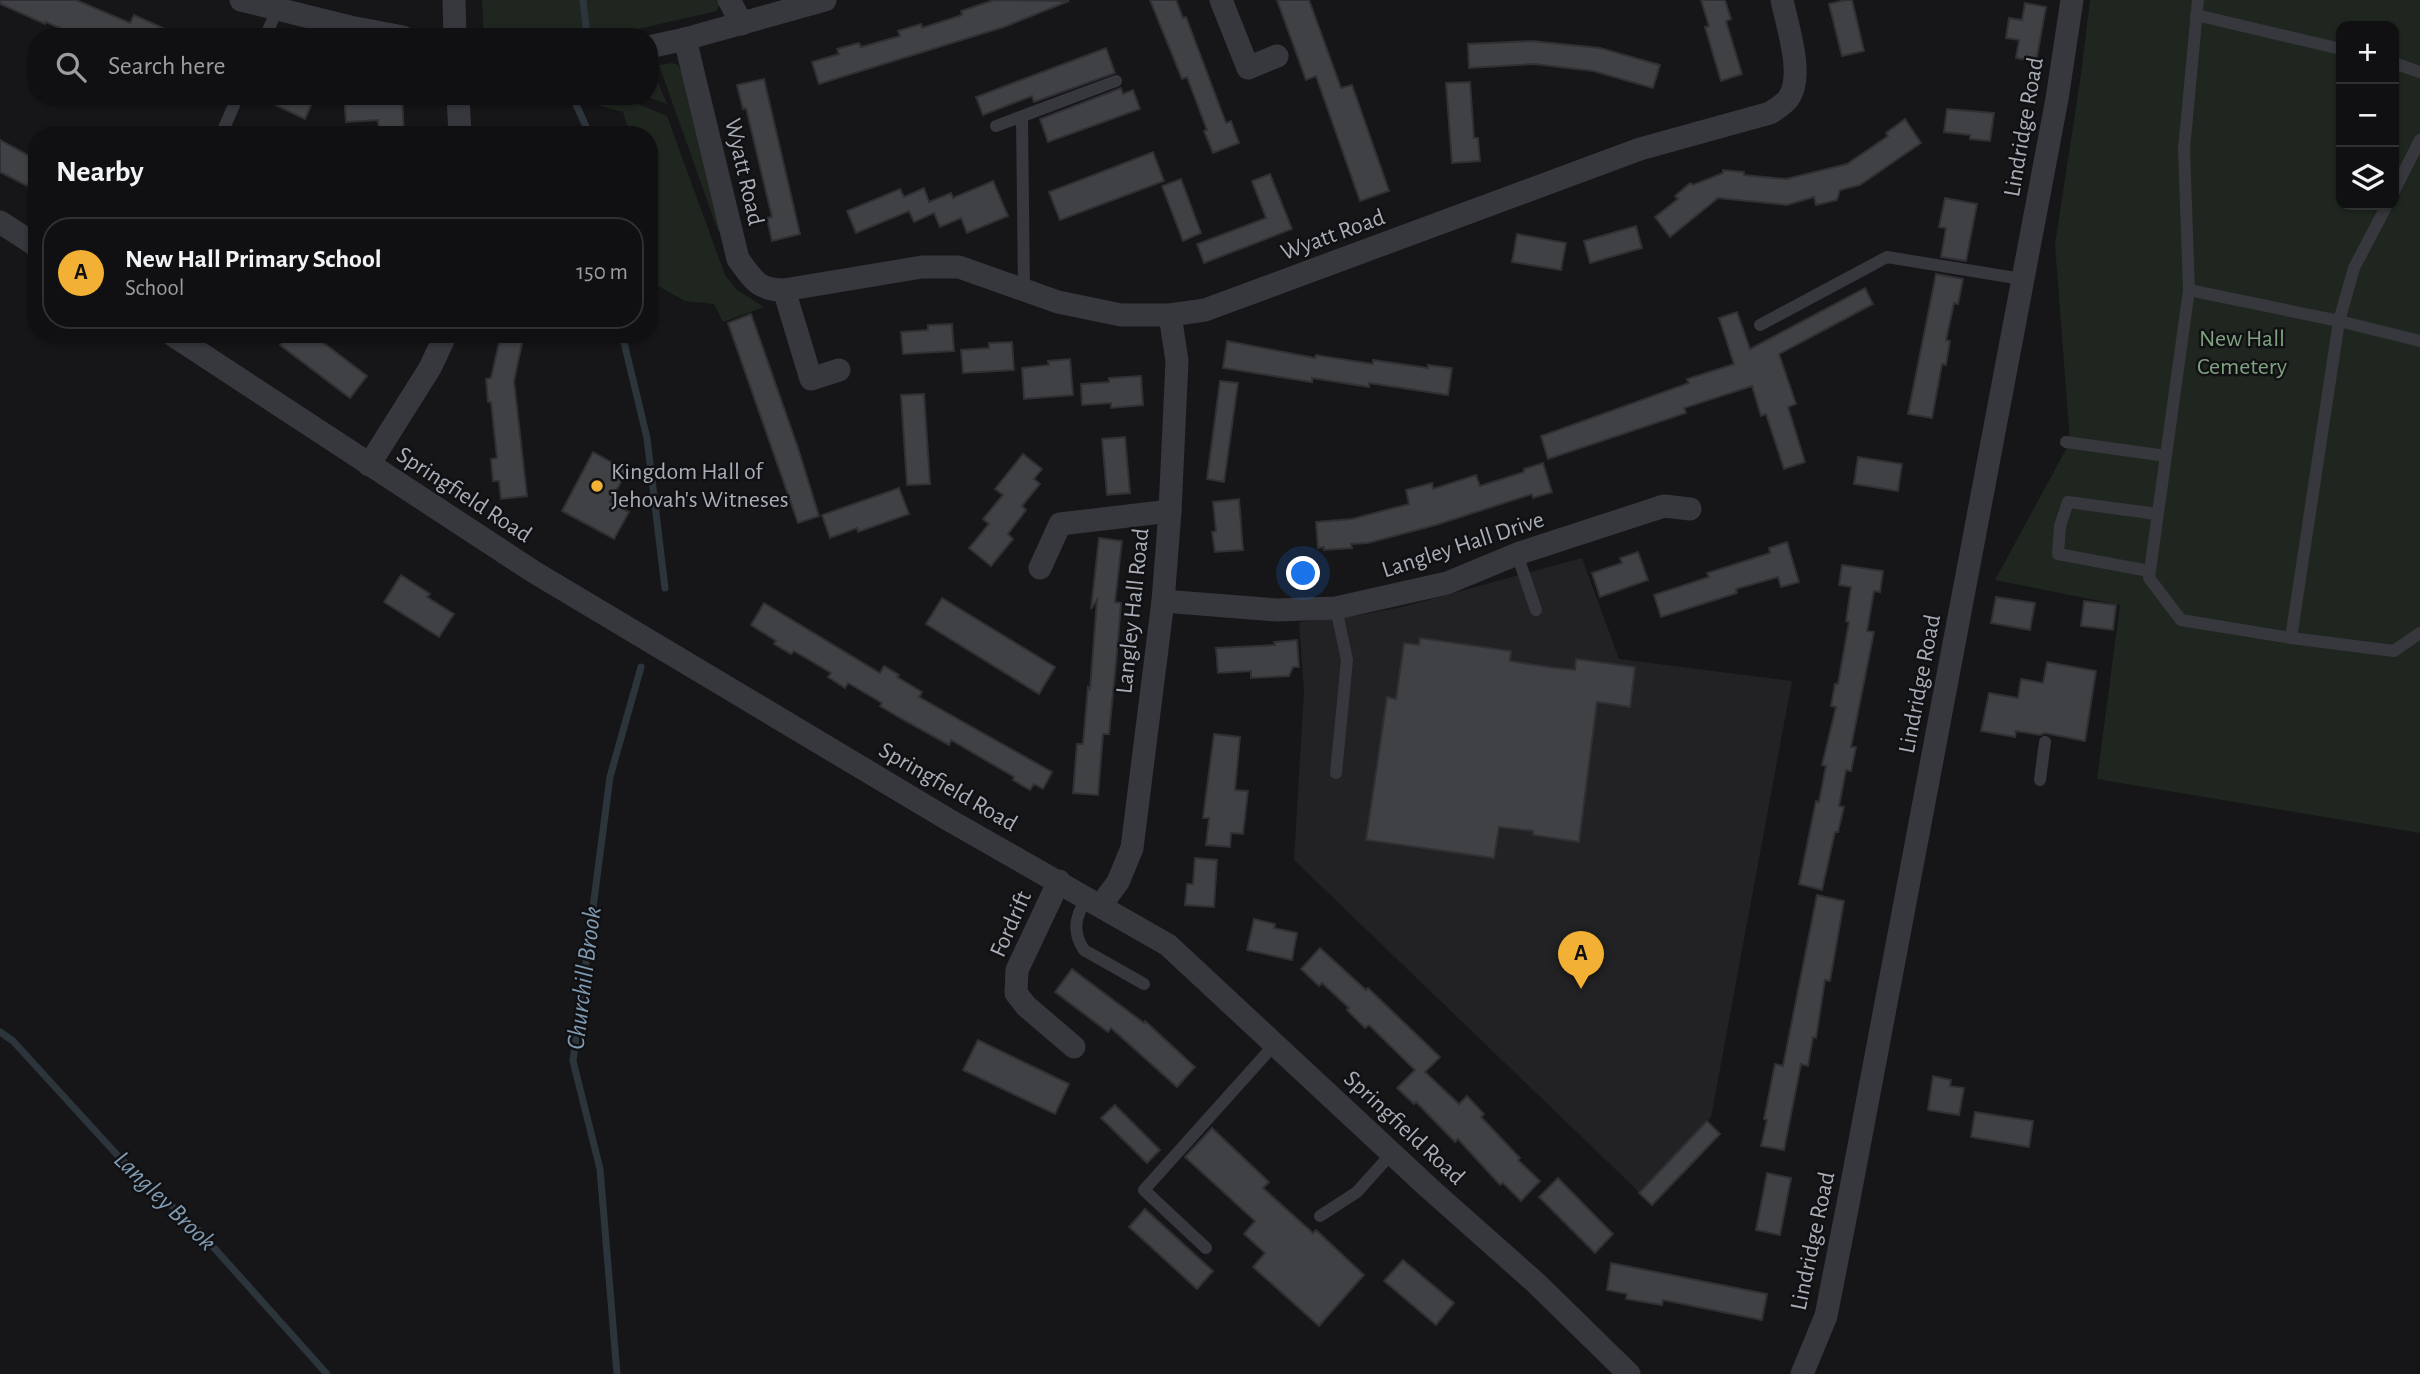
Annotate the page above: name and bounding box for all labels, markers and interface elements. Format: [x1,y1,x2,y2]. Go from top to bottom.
map controls [2336,21,2399,210]
button: + [2336,21,2399,84]
search box [28,28,658,105]
icon: search [52,48,90,86]
text: Search here [108,53,226,79]
street label: Lindridge Road [2000,55,2048,199]
button: − [2336,84,2399,147]
street label: Wyatt Road [720,116,768,228]
button: layers [2336,147,2399,210]
text: Nearby [56,157,144,187]
street label: Wyatt Road [1278,205,1388,265]
text: New Hall Primary School [125,246,382,272]
text: A [74,261,88,284]
text: 150 m [576,261,628,284]
text: School [125,277,184,300]
park label: New Hall Cemetery [2197,327,2287,379]
street label: Springfield Road [392,443,536,547]
place label: Kingdom Hall of Jehovah's Witneses [611,460,789,512]
marker: Kingdom Hall of Jehovah's Witneses [589,478,605,494]
street label: Langley Hall Drive [1379,507,1547,583]
street label: Langley Hall Road [1112,527,1154,695]
your location [1286,556,1320,590]
street label: Lindridge Road [1895,612,1945,756]
street label: Springfield Road [875,738,1021,836]
street label: Fordrift [986,887,1036,961]
water label: Churchill Brook [562,905,606,1051]
pin: A [1558,931,1604,989]
street label: Springfield Road [1339,1066,1469,1190]
water label: Langley Brook [109,1146,221,1256]
street label: Lindridge Road [1787,1170,1839,1312]

